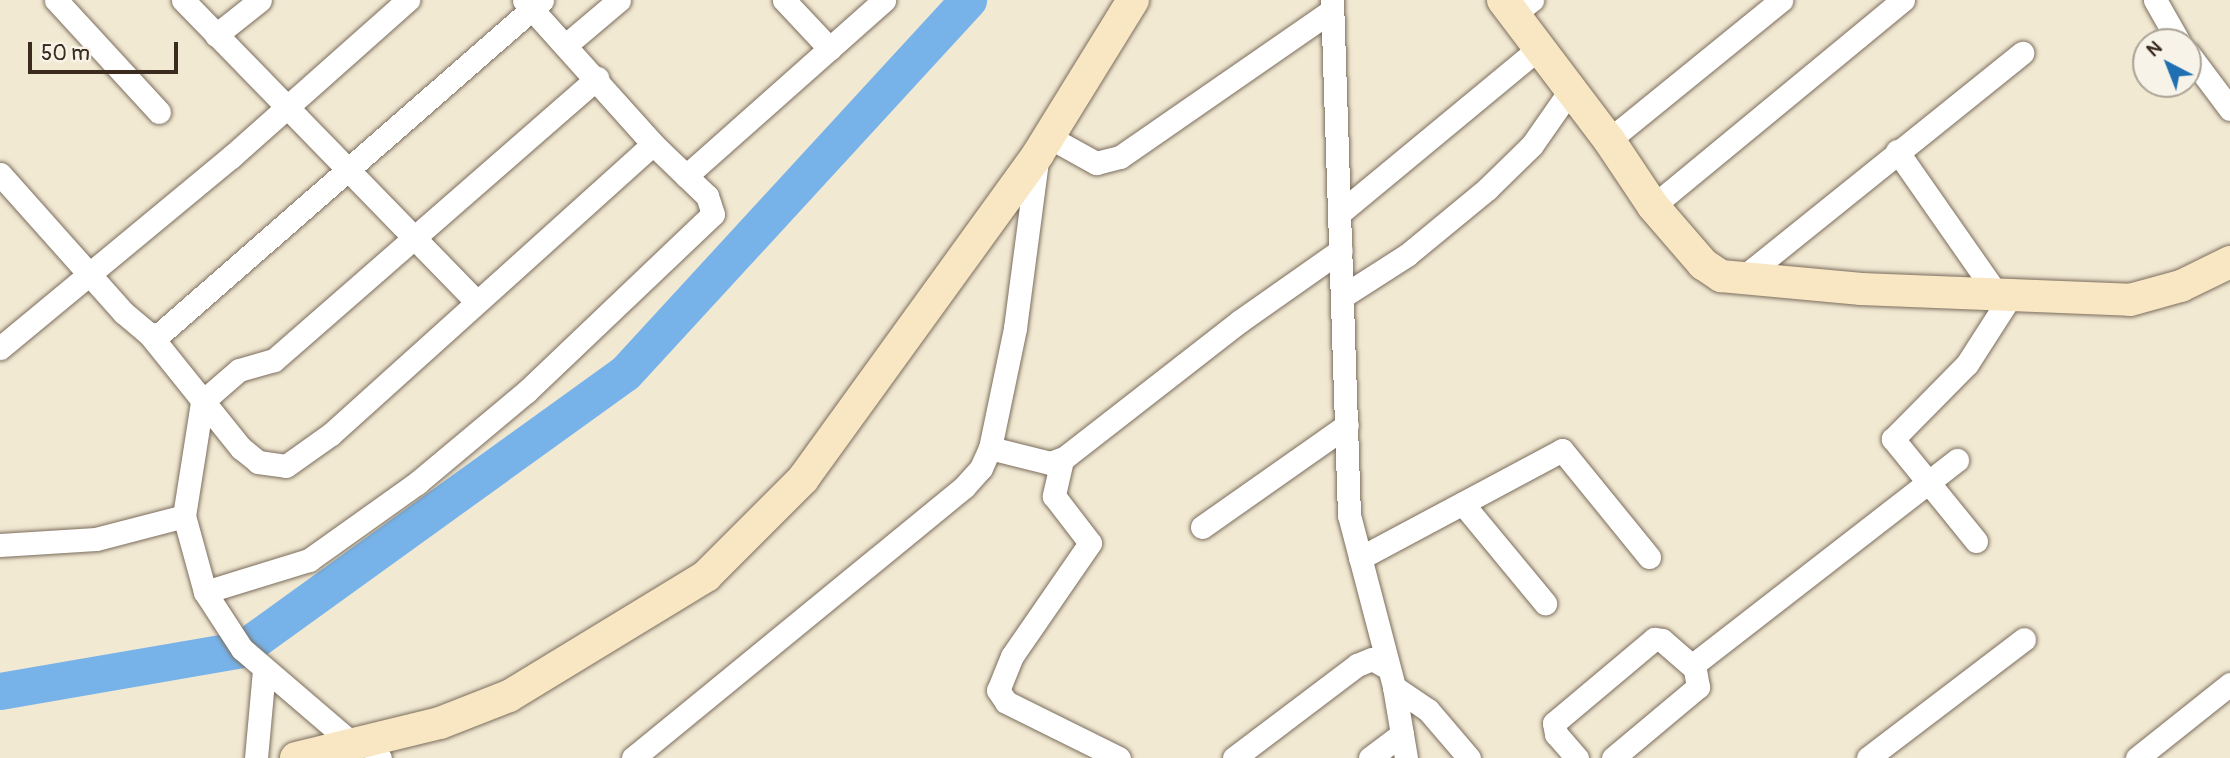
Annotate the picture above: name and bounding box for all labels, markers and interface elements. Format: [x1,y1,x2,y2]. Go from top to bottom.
scale bar [32,28,182,72]
north arrow [2132,28,2202,98]
text: N [2141,36,2167,62]
text: 50 m [41,40,90,67]

